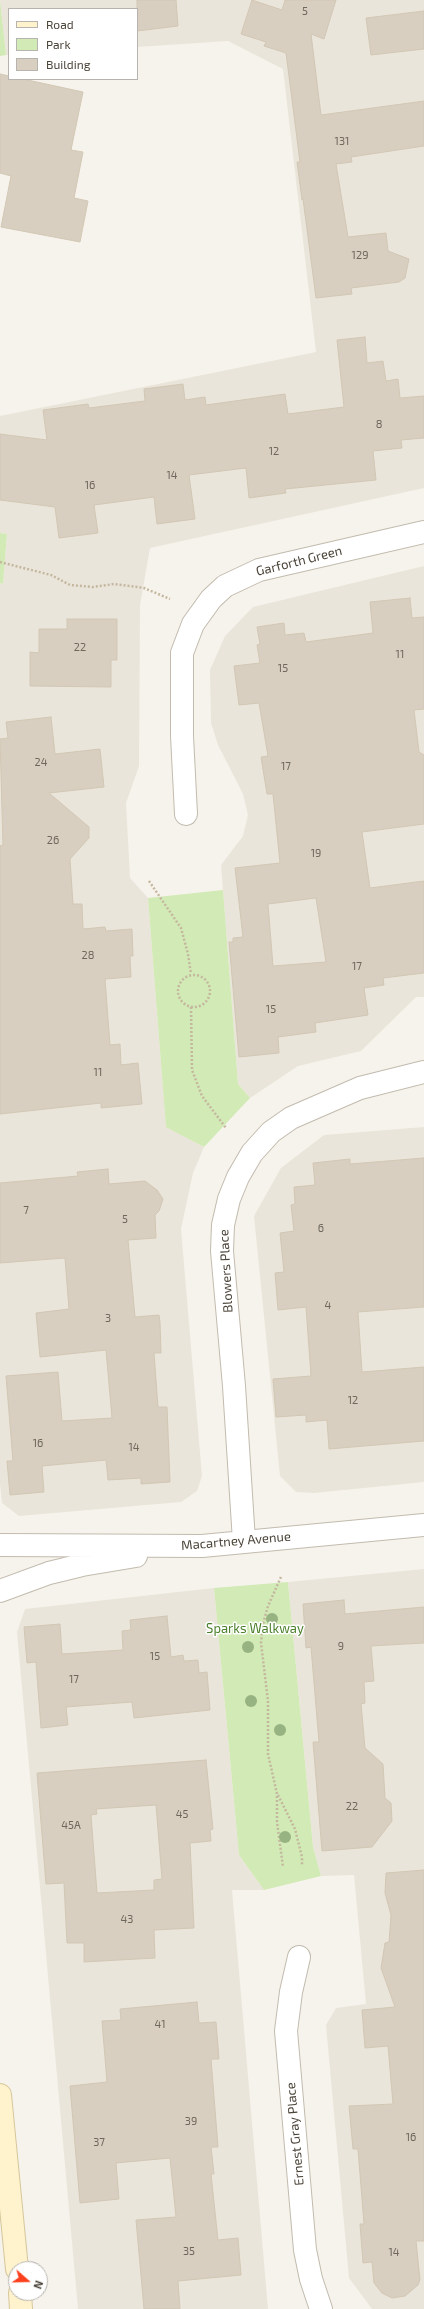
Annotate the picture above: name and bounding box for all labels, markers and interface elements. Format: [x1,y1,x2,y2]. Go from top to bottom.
house number: 5 [302,4,308,18]
legend [8,8,138,80]
text: Road [46,17,74,31]
text: Park [46,37,71,51]
text: Building [46,57,90,71]
house number: 131 [335,134,349,148]
house number: 129 [352,248,368,262]
house number: 8 [376,417,382,431]
house number: 12 [269,444,279,458]
house number: 14 [166,468,178,482]
house number: 16 [85,478,95,492]
street label: Garforth Green [254,543,344,579]
house number: 22 [74,640,86,654]
house number: 11 [396,647,404,661]
house number: 15 [278,661,288,675]
house number: 24 [35,755,47,769]
house number: 17 [281,759,291,773]
house number: 26 [47,833,59,847]
house number: 19 [311,846,321,860]
house number: 28 [82,948,94,962]
house number: 17 [352,959,362,973]
house number: 15 [266,1002,276,1016]
house number: 11 [94,1065,102,1079]
house number: 7 [23,1203,29,1217]
house number: 5 [122,1212,128,1226]
house number: 6 [318,1221,324,1235]
street label: Blowers Place [216,1229,236,1313]
house number: 4 [325,1298,331,1312]
house number: 3 [105,1311,111,1325]
house number: 12 [348,1393,358,1407]
house number: 16 [33,1436,43,1450]
house number: 14 [128,1440,140,1454]
street label: Macartney Avenue [181,1528,291,1554]
park label: Sparks Walkway [206,1621,304,1637]
house number: 9 [338,1639,344,1653]
house number: 15 [150,1649,160,1663]
house number: 17 [69,1672,79,1686]
house number: 22 [346,1799,358,1813]
house number: 45 [176,1807,188,1821]
house number: 45A [61,1818,81,1832]
house number: 43 [121,1912,133,1926]
house number: 41 [154,2017,166,2031]
street label: Ernest Gray Place [283,2082,307,2186]
house number: 39 [185,2114,197,2128]
house number: 16 [406,2130,416,2144]
house number: 37 [93,2135,105,2149]
house number: 35 [183,2244,195,2258]
house number: 14 [388,2245,400,2259]
north arrow [8,2261,48,2301]
text: N [31,2279,46,2291]

